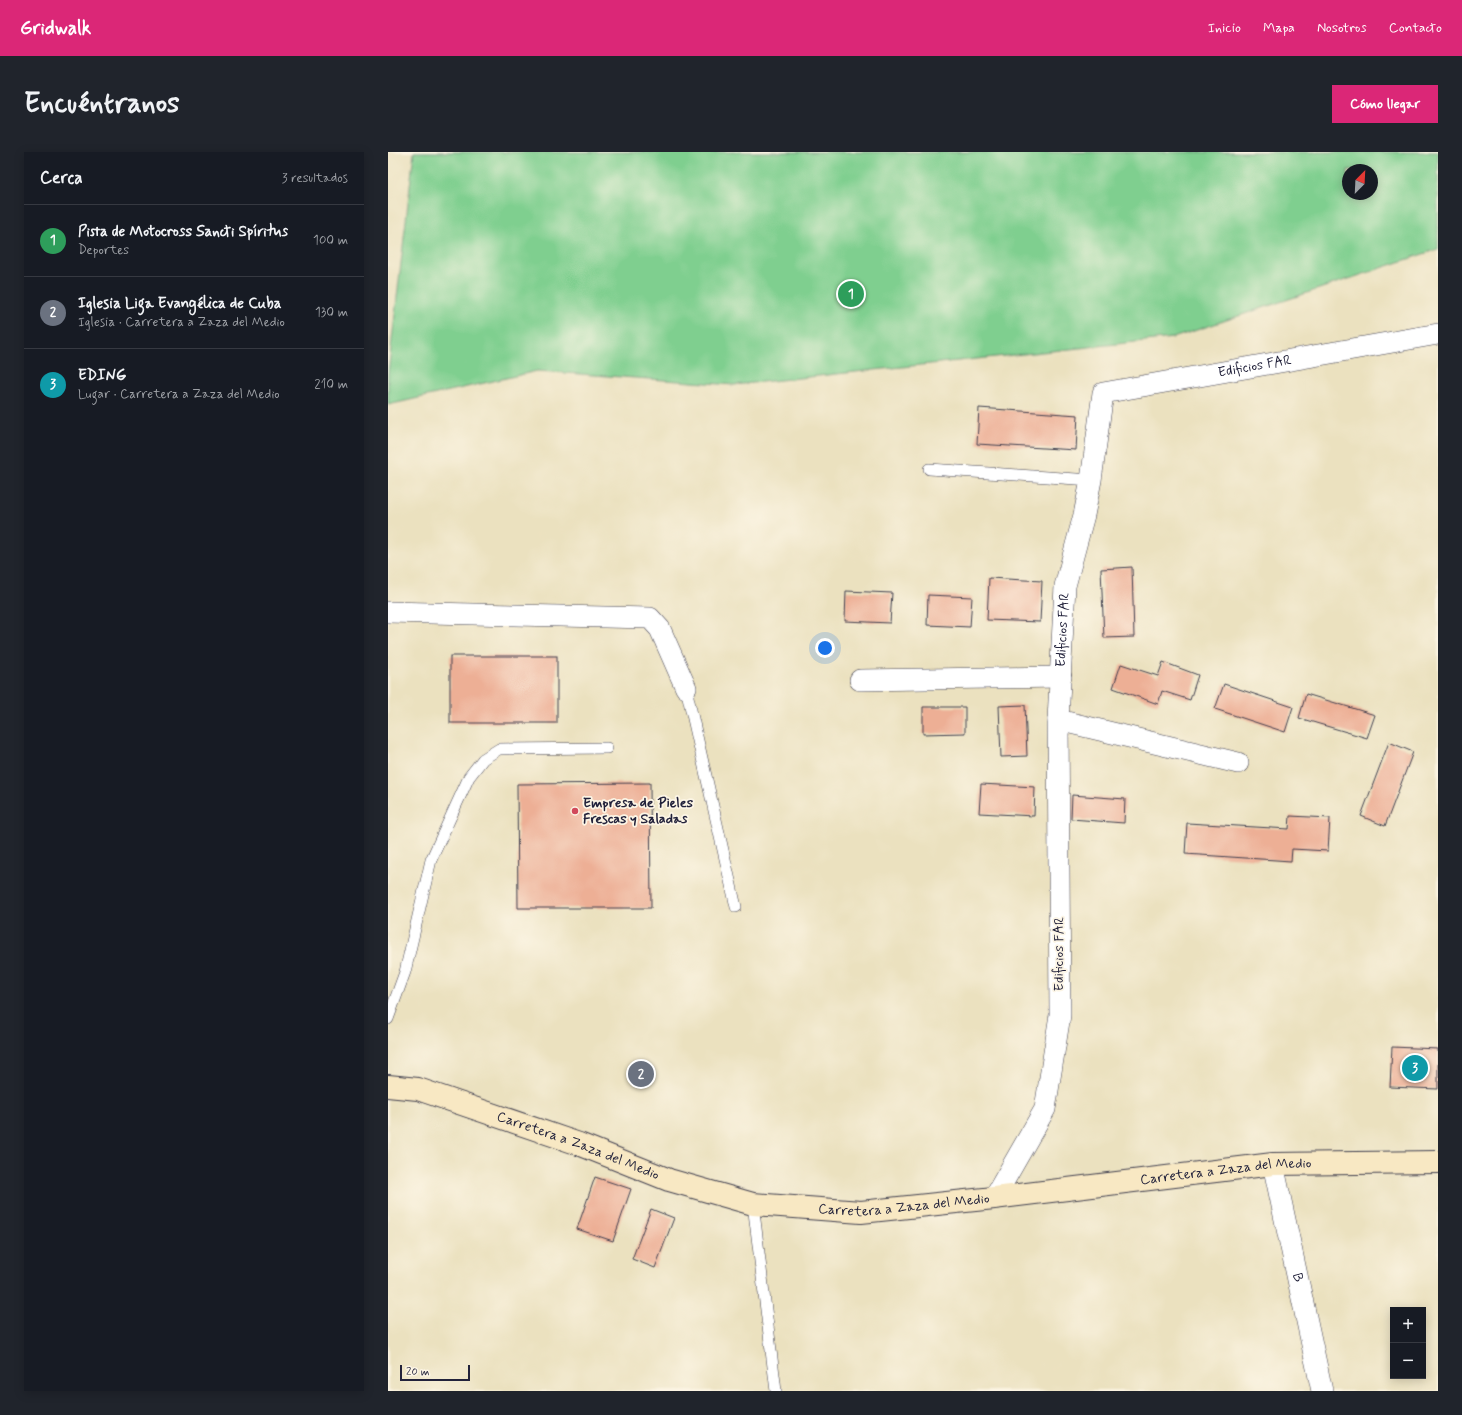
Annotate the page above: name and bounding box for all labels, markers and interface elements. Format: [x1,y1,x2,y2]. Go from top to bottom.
text: Gridwalk [20,16,91,41]
text: Inicio [1208,19,1241,37]
text: Mapa [1263,19,1295,37]
text: Nosotros [1317,19,1367,37]
text: Contacto [1389,19,1442,37]
button: Cómo llegar [1332,85,1438,123]
text: Encuéntranos [24,86,180,123]
north arrow [1342,164,1378,200]
text: Cerca [40,167,83,189]
text: 3 resultados [282,170,348,187]
text: Pista de Motocross Sancti Spíritus [78,222,288,242]
text: 1 [50,232,56,249]
text: 100 m [313,232,348,249]
text: Deportes [78,242,129,259]
pin: 1 [838,279,864,309]
text: Iglesia Liga Evangélica de Cuba [78,294,281,314]
text: 2 [50,304,56,321]
text: 130 m [315,304,348,321]
text: Iglesia · Carretera a Zaza del Medio [78,314,285,331]
street label: Edificios FAR [1216,351,1293,382]
text: EDING [78,366,126,386]
text: 3 [50,376,56,393]
text: 210 m [314,376,348,393]
text: Lugar · Carretera a Zaza del Medio [78,386,280,403]
street label: Edificios FAR [1052,592,1074,668]
your location [815,638,835,658]
place label: Empresa de Pieles Frescas y Saladas [583,794,694,828]
marker: Empresa de Pieles Frescas y Saladas [570,806,580,816]
street label: Edificios FAR [1050,917,1068,991]
pin: 3 [1402,1053,1428,1083]
pin: 2 [628,1059,654,1089]
street label: Carretera a Zaza del Medio [494,1108,662,1184]
street label: Carretera a Zaza del Medio [1139,1155,1312,1189]
street label: Carretera a Zaza del Medio [818,1189,991,1221]
street label: B [1288,1271,1307,1284]
map controls [1390,1307,1426,1379]
button: + [1390,1307,1426,1343]
button: − [1390,1343,1426,1379]
scale bar [400,1363,470,1382]
text: 20 m [406,1365,429,1379]

